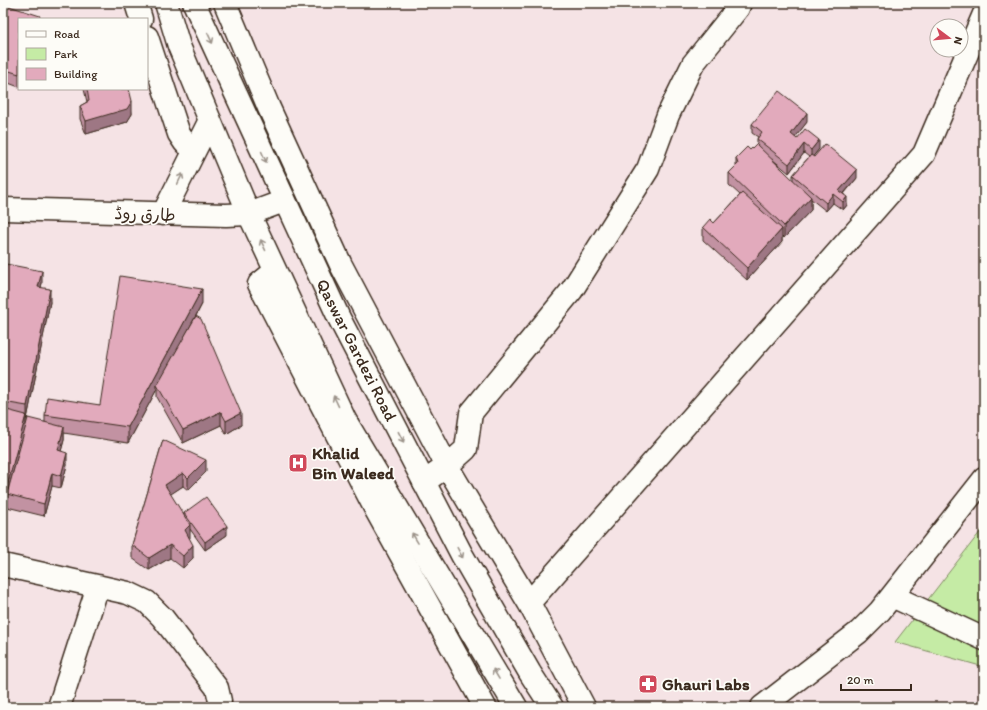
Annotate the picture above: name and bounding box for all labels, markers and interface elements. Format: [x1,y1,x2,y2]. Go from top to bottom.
legend [18,18,148,90]
north arrow [929,18,969,58]
text: Road [54,27,80,41]
one-way arrow [207,32,214,44]
text: N [951,35,965,46]
text: Park [54,47,78,61]
text: Building [54,67,98,81]
one-way arrow [261,150,268,162]
one-way arrow [177,174,184,186]
street label: طارق روڈ [114,203,176,225]
one-way arrow [259,240,266,252]
street label: Qaswar Gardezi Road [312,276,402,425]
one-way arrow [332,396,339,408]
one-way arrow [397,431,405,443]
place label: Khalid Bin Waleed [312,443,395,483]
hospital icon: Khalid Bin Waleed [287,452,309,474]
one-way arrow [411,532,419,544]
one-way arrow [457,546,465,558]
scale bar [841,666,911,692]
one-way arrow [492,668,500,680]
pharmacy icon: Ghauri Labs [637,673,659,695]
text: 20 m [847,673,874,687]
place label: Ghauri Labs [662,674,750,694]

